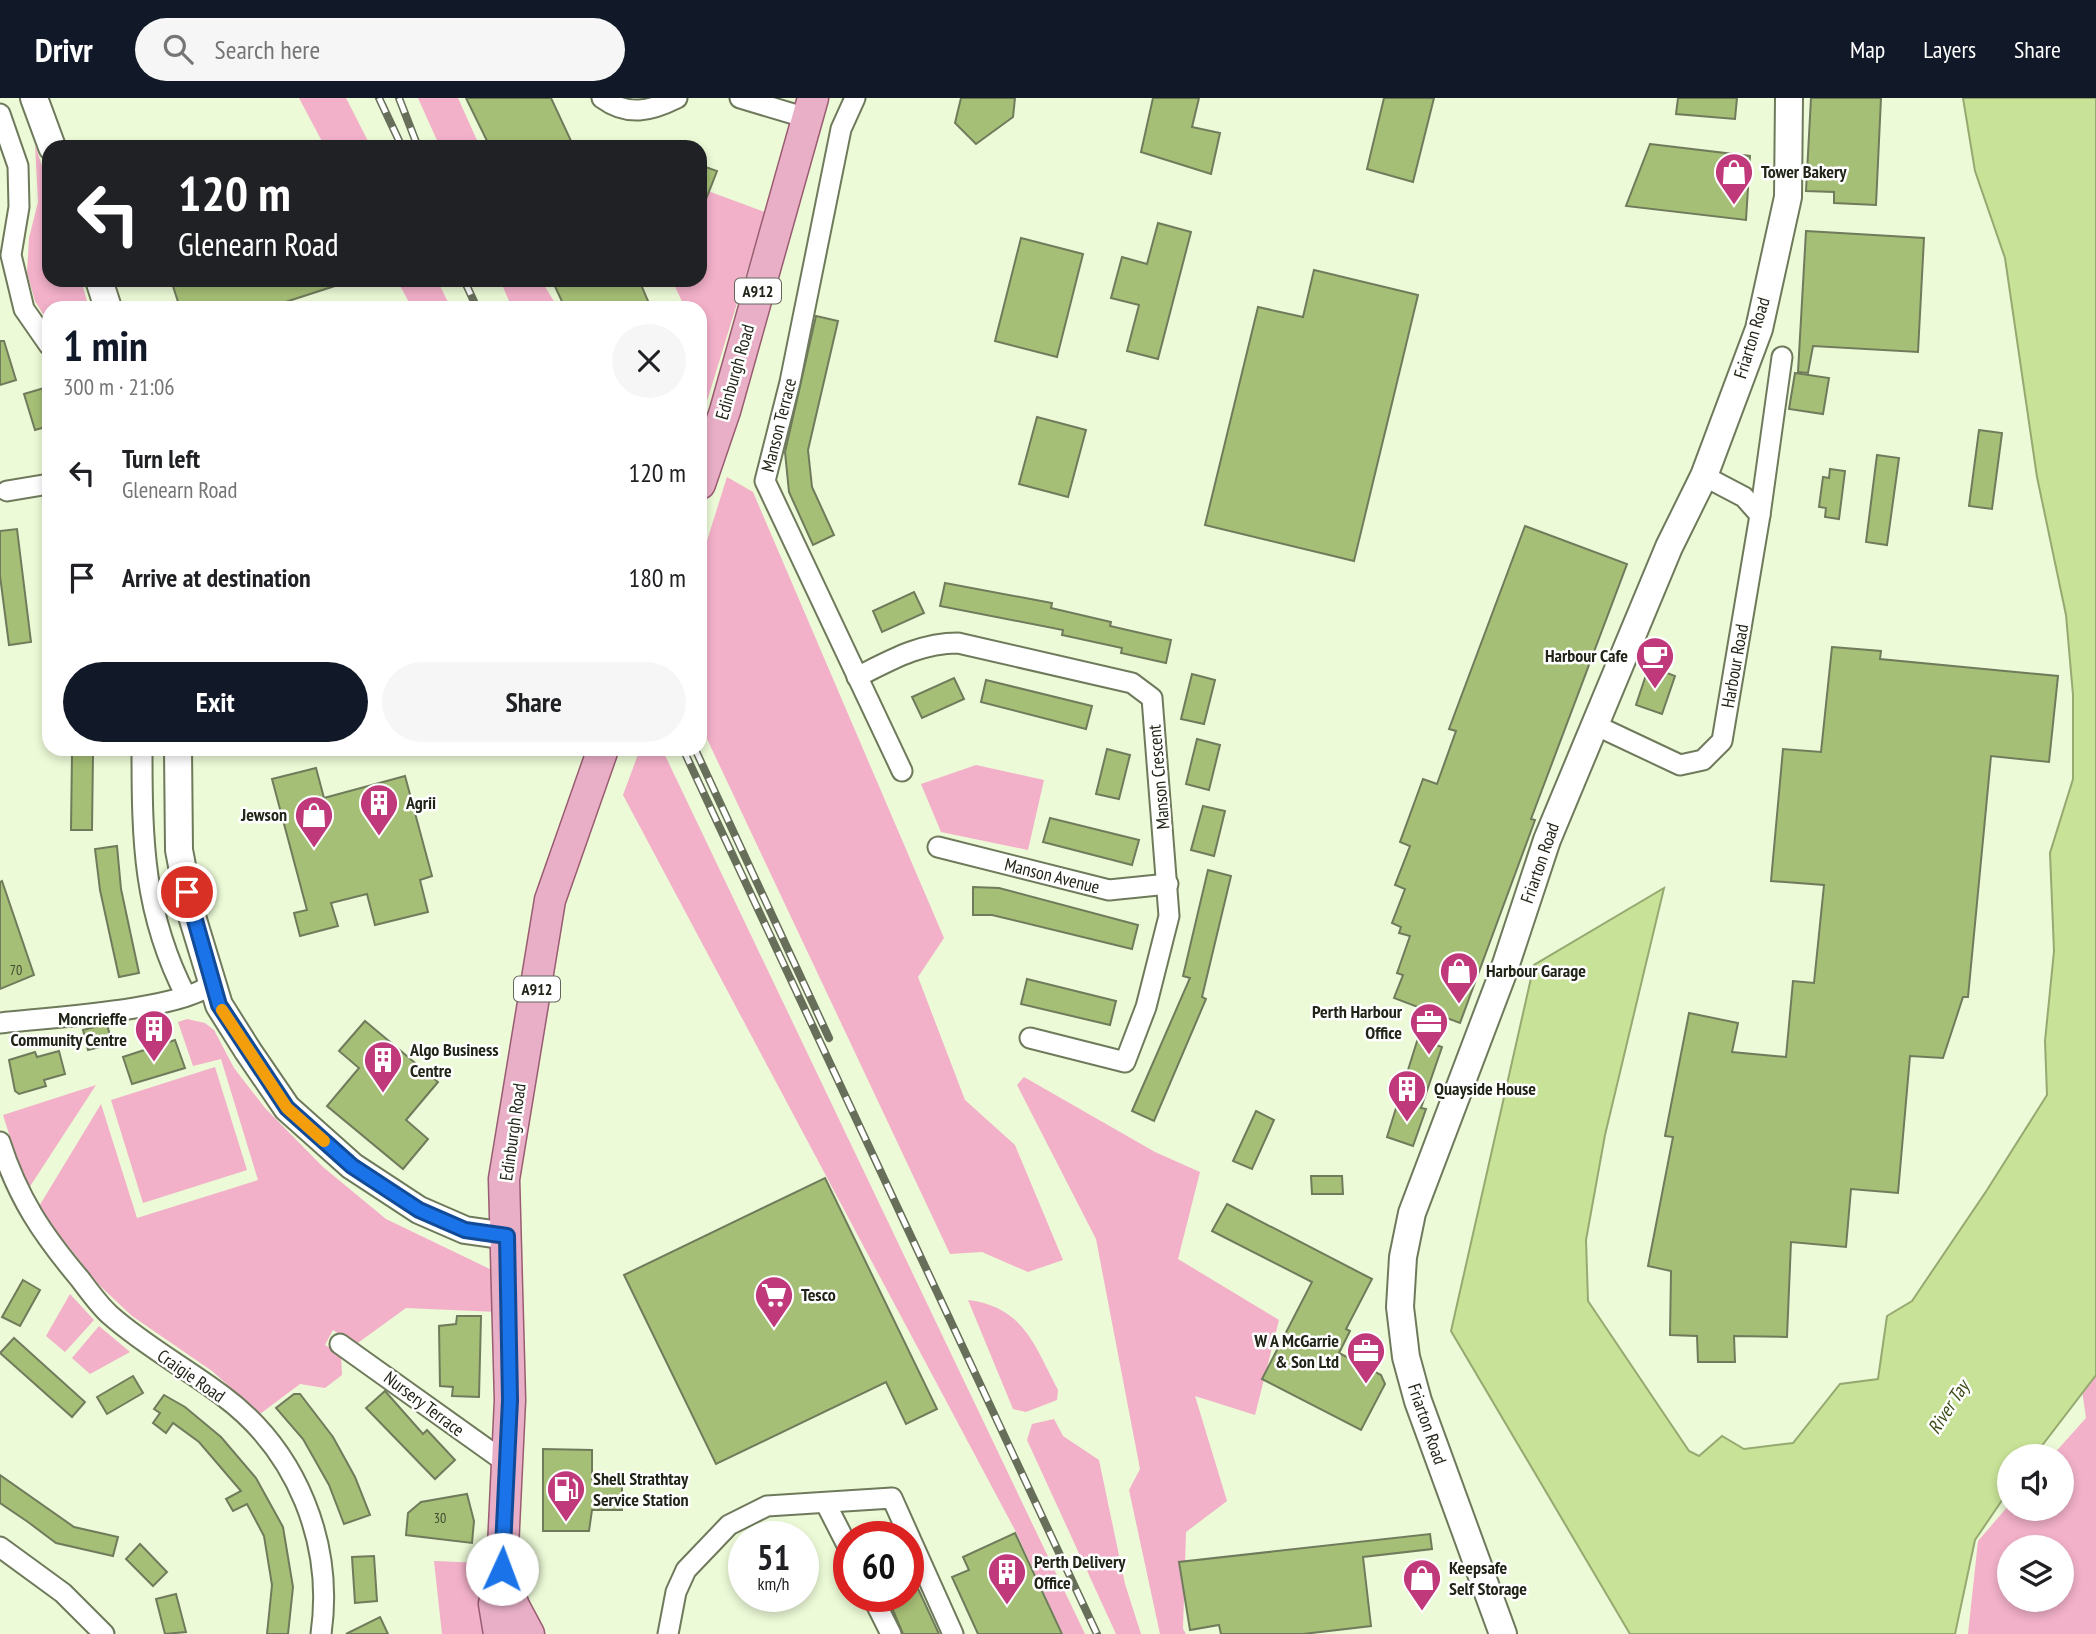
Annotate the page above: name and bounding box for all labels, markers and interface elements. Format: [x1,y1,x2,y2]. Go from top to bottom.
search box [135,18,625,81]
text: Drivr [35,28,93,71]
icon: search [159,30,197,68]
text: Search here [215,33,320,66]
text: Map [1850,34,1885,65]
text: Layers [1923,34,1976,65]
text: Share [2014,34,2061,65]
shop icon: Tower Bakery [1713,151,1755,206]
place label: Tower Bakery [1761,160,1847,183]
text: 120 m [178,161,291,225]
icon: left [63,168,154,259]
text: Glenearn Road [178,223,339,265]
road number: A912 [735,279,781,304]
street label: Friarton Road [1728,294,1775,381]
text: 1 min [63,318,148,373]
street label: Edinburgh Road [710,322,759,422]
button: close [612,324,686,398]
text: 300 m · 21:06 [63,372,175,401]
street label: Manson Terrace [756,376,801,474]
text: Turn left [122,442,200,475]
icon: left [63,454,101,492]
text: 120 m [628,456,686,489]
text: Glenearn Road [122,475,237,504]
icon: arrive [63,559,101,597]
text: Arrive at destination [122,561,311,594]
text: 180 m [628,561,686,594]
street label: Harbour Road [1716,622,1753,710]
cafe icon: Harbour Cafe [1634,635,1676,690]
place label: Harbour Cafe [1545,644,1628,667]
button: Exit [63,662,368,742]
button: Share [382,662,686,742]
street label: Manson Crescent [1142,724,1175,830]
building icon: Agrii [358,782,400,837]
place label: Agrii [405,791,436,814]
shop icon: Jewson [293,794,335,849]
place label: Jewson [240,803,287,826]
street label: Friarton Road [1515,819,1564,906]
street label: Manson Avenue [1002,853,1102,898]
pin [157,862,217,922]
icon: arrive [168,873,206,911]
shop icon: Harbour Garage [1438,950,1480,1005]
place label: Harbour Garage [1486,959,1586,982]
house number: 70 [10,961,22,979]
road number: A912 [514,976,560,1002]
place label: Perth Harbour Office [1312,1000,1403,1044]
office icon: Perth Harbour Office [1408,1001,1450,1056]
place label: Moncrieffe Community Centre [11,1007,127,1051]
building icon: Moncrieffe Community Centre [133,1008,175,1063]
place label: Algo Business Centre [409,1038,499,1082]
building icon: Algo Business Centre [362,1039,404,1094]
building icon: Quayside House [1386,1068,1428,1123]
place label: Quayside House [1434,1077,1536,1100]
street label: Edinburgh Road [494,1082,531,1182]
supermarket icon: Tesco [753,1274,795,1329]
place label: Tesco [801,1283,836,1306]
place label: W A McGarrie & Son Ltd [1253,1329,1339,1373]
office icon: W A McGarrie & Son Ltd [1345,1330,1387,1385]
street label: Craigie Road [153,1344,230,1407]
street label: Nursery Terrace [380,1366,469,1441]
water label: River Tay [1922,1373,1976,1438]
street label: Friarton Road [1403,1380,1452,1467]
map controls [1997,1444,2074,1612]
button: sound [1997,1444,2074,1521]
place label: Shell Strathtay Service Station [593,1467,689,1511]
fuel station icon: Shell Strathtay Service Station [545,1468,587,1523]
house number: 30 [434,1509,446,1527]
speed limit sign: 60 [833,1521,924,1612]
position arrow [465,1532,539,1606]
text: 51 [757,1534,790,1580]
button: layers [1997,1535,2074,1612]
place label: Perth Delivery Office [1034,1550,1126,1594]
building icon: Perth Delivery Office [986,1551,1028,1606]
place label: Keepsafe Self Storage [1449,1556,1527,1600]
shop icon: Keepsafe Self Storage [1401,1557,1443,1612]
text: km/h [758,1572,789,1595]

